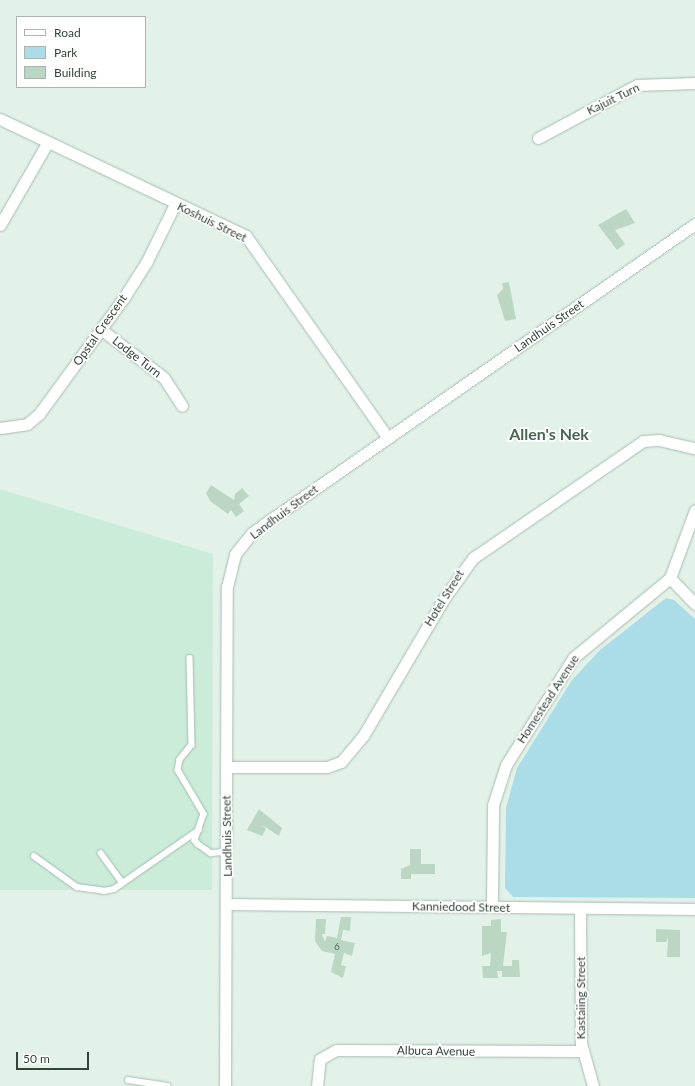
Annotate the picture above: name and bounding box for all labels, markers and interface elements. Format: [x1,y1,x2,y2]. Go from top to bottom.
legend [16,16,146,88]
text: Road [54,25,81,40]
text: Park [54,45,77,60]
text: Building [54,65,97,80]
street label: Kajuit Turn [584,80,642,118]
street label: Koshuis Street [175,199,249,245]
street label: Opstal Crescent [70,291,130,369]
street label: Landhuis Street [511,297,587,355]
street label: Lodge Turn [110,333,164,381]
district label: Allen's Nek [509,424,589,444]
street label: Landhuis Street [247,482,321,542]
street label: Hotel Street [421,567,467,629]
street label: Homestead Avenue [514,652,582,746]
street label: Landhuis Street [219,795,235,877]
street label: Kanniedood Street [412,899,510,915]
house number: 6 [334,941,340,953]
street label: Kastaiing Street [574,957,588,1039]
street label: Albuca Avenue [396,1043,476,1059]
scale bar [18,1044,91,1070]
text: 50 m [23,1051,50,1066]

